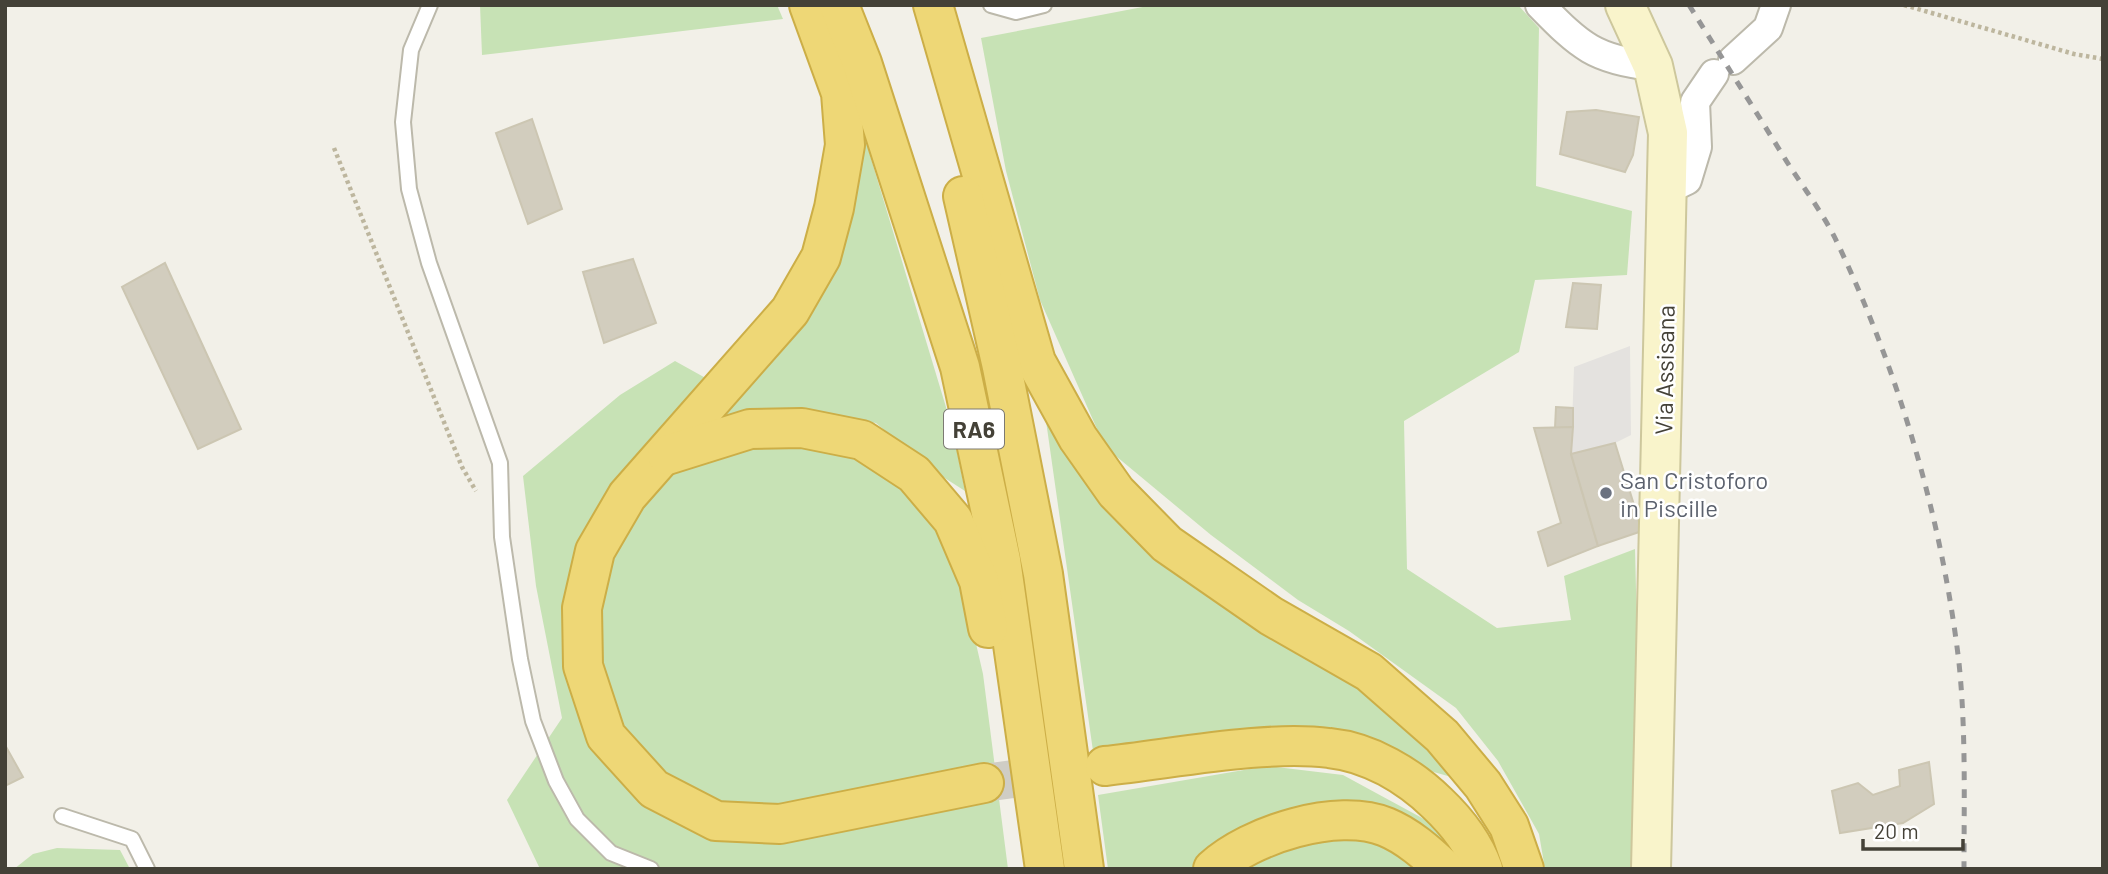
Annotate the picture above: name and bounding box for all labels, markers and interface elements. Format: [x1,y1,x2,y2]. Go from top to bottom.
street label: Via Assisana [1648,305,1680,435]
road number: RA6 [944,410,1004,448]
place label: San Cristoforo in Piscille [1620,465,1768,522]
marker: San Cristoforo in Piscille [1598,485,1614,501]
scale bar [1863,808,1963,852]
text: 20 m [1874,818,1919,843]

